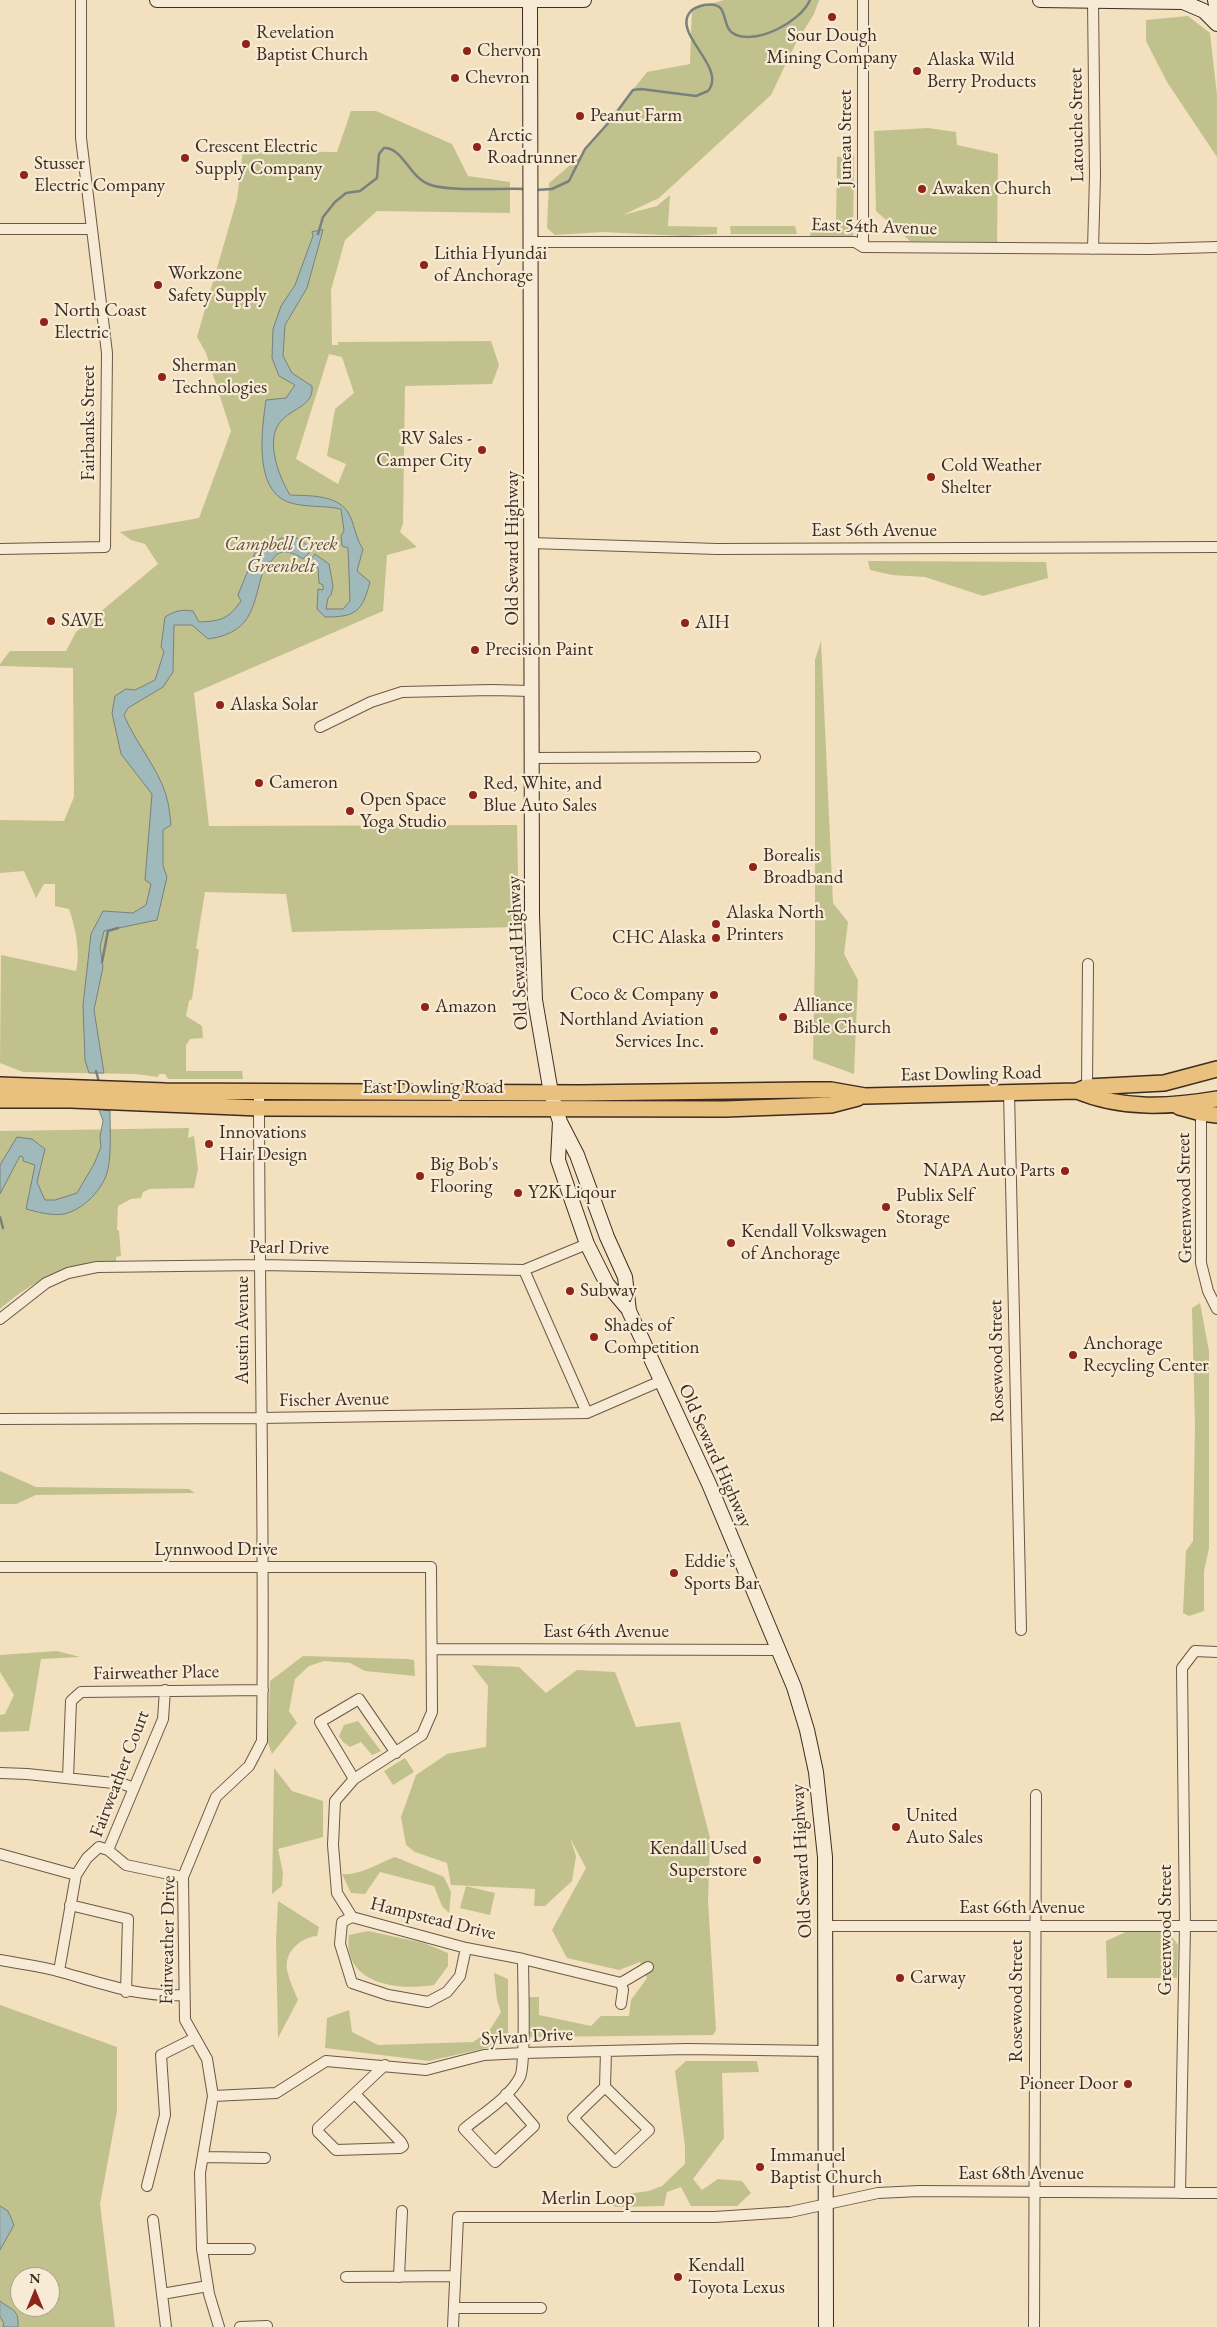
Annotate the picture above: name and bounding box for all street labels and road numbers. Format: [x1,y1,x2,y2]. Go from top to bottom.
street label: Latouche Street [1065,68,1089,182]
street label: Juneau Street [835,89,857,187]
street label: East 54th Avenue [811,213,937,241]
street label: Fairbanks Street [78,365,100,481]
street label: Old Seward Highway [502,471,524,625]
street label: East 56th Avenue [811,520,937,542]
street label: Old Seward Highway [503,875,533,1031]
street label: East Dowling Road [900,1061,1042,1087]
street label: East Dowling Road [362,1077,504,1099]
street label: Greenwood Street [1172,1132,1198,1264]
street label: Pearl Drive [249,1236,329,1260]
street label: Austin Avenue [232,1276,254,1384]
street label: Rosewood Street [985,1299,1009,1423]
street label: Old Seward Highway [673,1381,757,1531]
street label: Fischer Avenue [279,1388,389,1412]
street label: Lynnwood Drive [154,1539,278,1561]
street label: East 64th Avenue [543,1621,669,1643]
street label: Fairweather Place [93,1661,219,1685]
street label: Fairweather Court [85,1707,155,1841]
street label: Old Seward Highway [787,1783,817,1939]
street label: Greenwood Street [1155,1865,1177,1995]
street label: Fairweather Drive [155,1875,181,2005]
street label: Hampstead Drive [368,1892,498,1946]
street label: East 66th Avenue [959,1897,1085,1919]
street label: Rosewood Street [1006,1939,1028,2063]
street label: Sylvan Drive [481,2023,573,2051]
street label: East 68th Avenue [958,2163,1084,2185]
street label: Merlin Loop [541,2188,635,2210]

